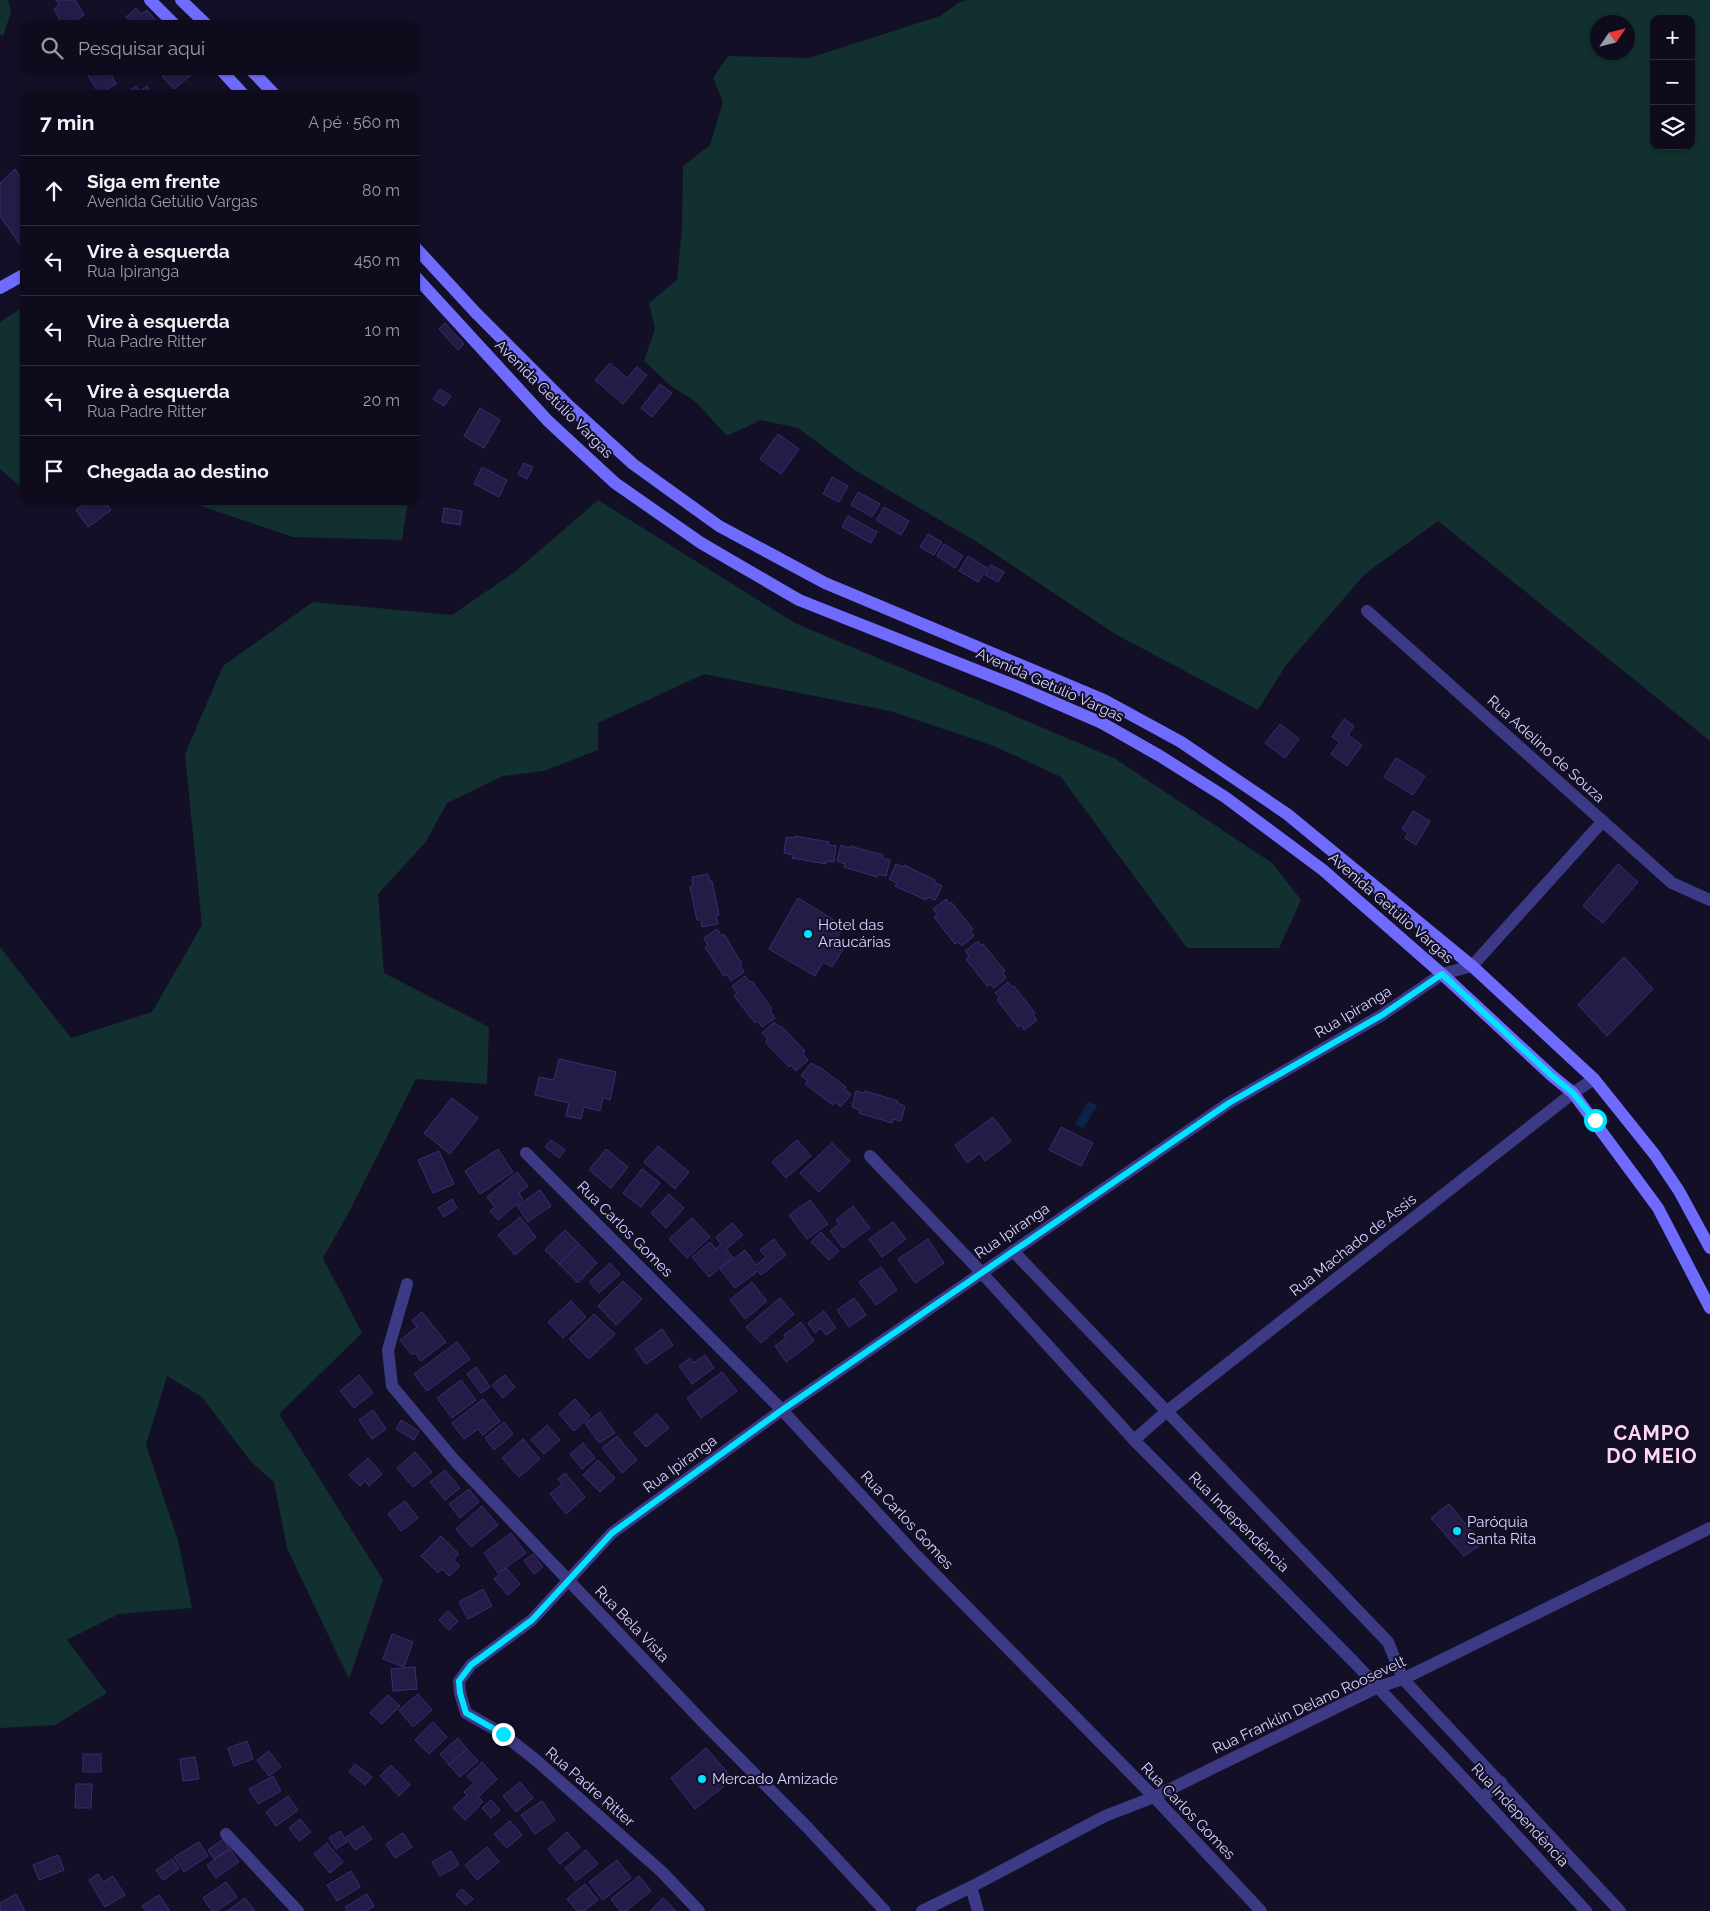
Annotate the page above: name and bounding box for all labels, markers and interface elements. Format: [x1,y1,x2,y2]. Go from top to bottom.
north arrow [1590,15,1635,60]
map controls [1650,15,1695,150]
button: + [1650,15,1695,60]
search box [20,20,420,75]
icon: search [38,34,66,62]
text: Pesquisar aqui [78,37,205,59]
button: − [1650,60,1695,105]
button: layers [1650,105,1695,150]
text: 7 min [40,110,94,135]
text: A pé · 560 m [308,113,400,132]
text: Siga em frente [87,170,220,192]
icon: ahead [40,177,68,205]
text: 80 m [362,181,400,200]
text: Avenida Getúlio Vargas [87,192,258,211]
text: Vire à esquerda [87,240,230,262]
icon: left [40,247,68,275]
text: 450 m [354,251,400,270]
text: Rua Ipiranga [87,262,179,281]
text: Vire à esquerda [87,310,230,332]
icon: left [40,317,68,345]
text: 10 m [365,321,400,340]
text: Rua Padre Ritter [87,332,206,351]
street label: Avenida Getúlio Vargas [491,336,617,462]
text: Vire à esquerda [87,380,230,402]
icon: left [40,387,68,415]
text: 20 m [363,391,400,410]
text: Rua Padre Ritter [87,402,206,421]
icon: arrive [40,457,68,485]
text: Chegada ao destino [87,460,269,482]
street label: Avenida Getúlio Vargas [973,644,1127,726]
street label: Rua Adelino de Souza [1484,692,1608,806]
street label: Avenida Getúlio Vargas [1325,849,1457,967]
place label: Hotel das Araucárias [818,916,891,951]
marker: Hotel das Araucárias [802,928,814,940]
street label: Rua Ipiranga [1311,982,1395,1042]
route start [1584,1109,1607,1132]
street label: Rua Carlos Gomes [573,1177,677,1281]
street label: Rua Machado de Assis [1286,1190,1420,1300]
street label: Rua Ipiranga [971,1199,1053,1263]
district label: CAMPO DO MEIO [1606,1421,1698,1468]
street label: Rua Ipiranga [640,1431,720,1497]
street label: Rua Carlos Gomes [857,1467,957,1573]
street label: Rua Independência [1185,1468,1293,1576]
place label: Paróquia Santa Rita [1467,1513,1536,1548]
marker: Paróquia Santa Rita [1451,1525,1463,1537]
street label: Rua Bela Vista [591,1582,673,1666]
street label: Rua Franklin Delano Roosevelt [1210,1652,1408,1758]
route end [492,1723,515,1746]
street label: Rua Padre Ritter [542,1743,639,1831]
street label: Rua Carlos Gomes [1137,1759,1239,1863]
street label: Rua Independência [1468,1760,1572,1870]
place label: Mercado Amizade [712,1770,838,1788]
marker: Mercado Amizade [696,1773,708,1785]

